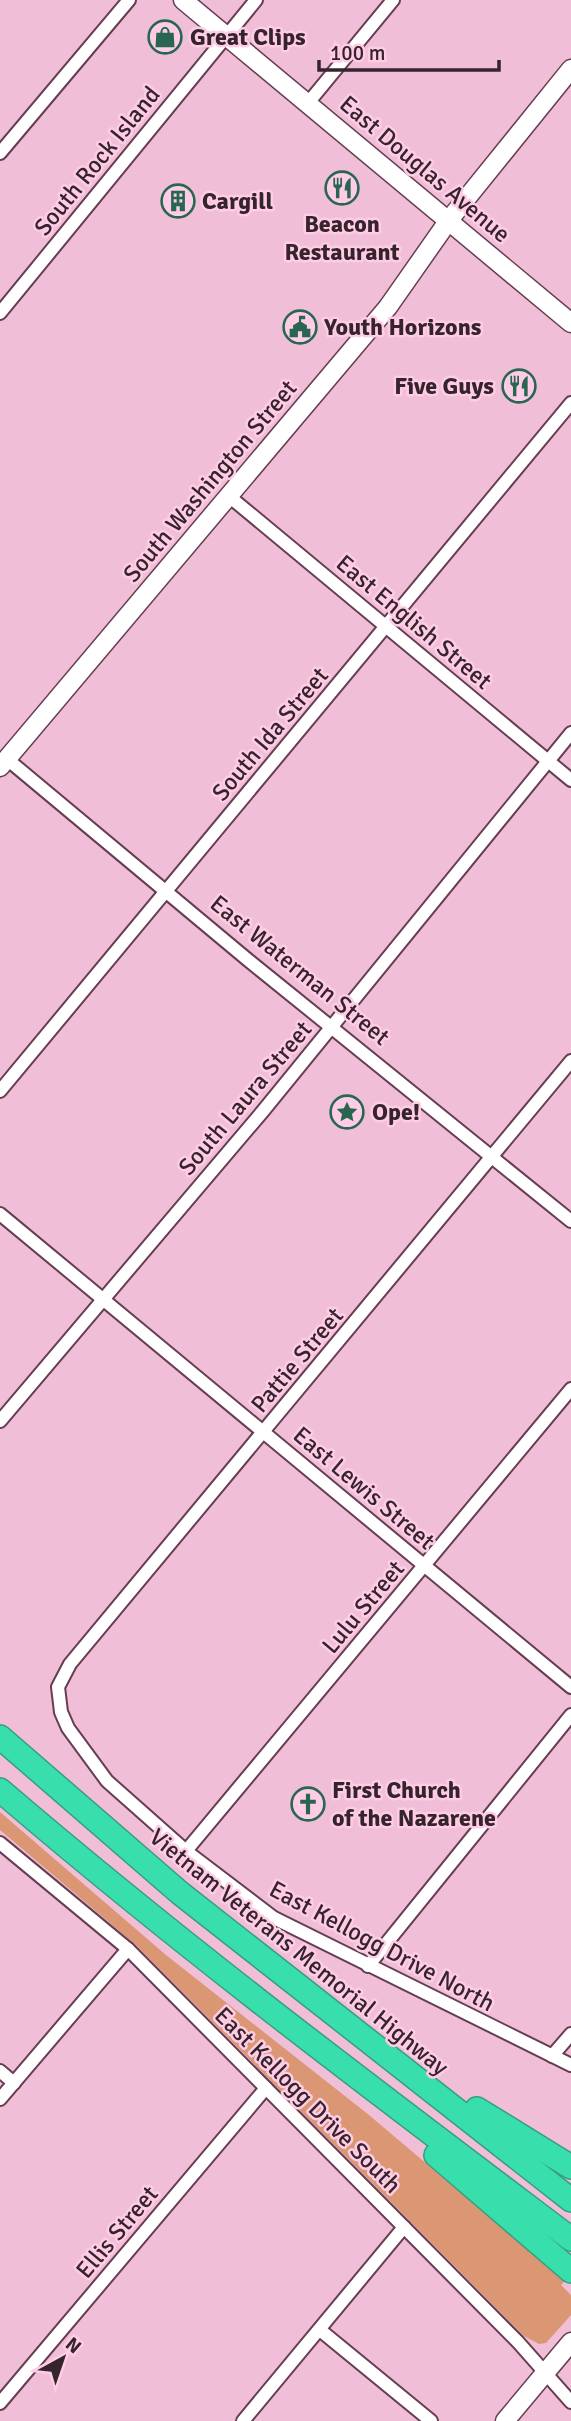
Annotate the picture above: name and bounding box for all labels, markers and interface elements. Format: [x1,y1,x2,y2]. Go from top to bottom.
shop icon: Great Clips [146,18,184,56]
place label: Great Clips [190,22,306,52]
scale bar [319,28,499,72]
text: 100 m [330,40,385,66]
street label: South Rock Island [28,80,166,242]
street label: East Douglas Avenue [334,89,516,249]
restaurant icon: Beacon Restaurant [323,169,361,207]
building icon: Cargill [159,182,197,220]
place label: Cargill [202,186,273,216]
place label: Beacon Restaurant [284,209,400,267]
public building icon: Youth Horizons [281,308,319,346]
place label: Youth Horizons [323,312,482,342]
restaurant icon: Five Guys [500,367,538,405]
place label: Five Guys [394,371,494,401]
street label: South Washington Street [117,374,303,588]
street label: East English Street [330,548,498,696]
street label: South Ida Street [205,661,335,807]
street label: East Waterman Street [204,888,396,1052]
street label: South Laura Street [172,1015,318,1181]
place icon: Ope! [328,1093,366,1131]
place label: Ope! [372,1097,420,1127]
street label: Pattie Street [244,1301,350,1419]
street label: East Lewis Street [287,1420,441,1556]
street label: Lulu Street [315,1554,411,1660]
place label: First Church of the Nazarene [332,1775,496,1833]
church icon: First Church of the Nazarene [289,1785,327,1823]
street label: Vietnam Veterans Memorial Highway [143,1822,455,2082]
street label: East Kellogg Drive North [264,1874,500,2018]
street label: East Kellogg Drive South [208,2000,408,2200]
street label: Ellis Street [69,2179,165,2285]
north arrow [28,2323,98,2393]
text: N [61,2332,86,2359]

